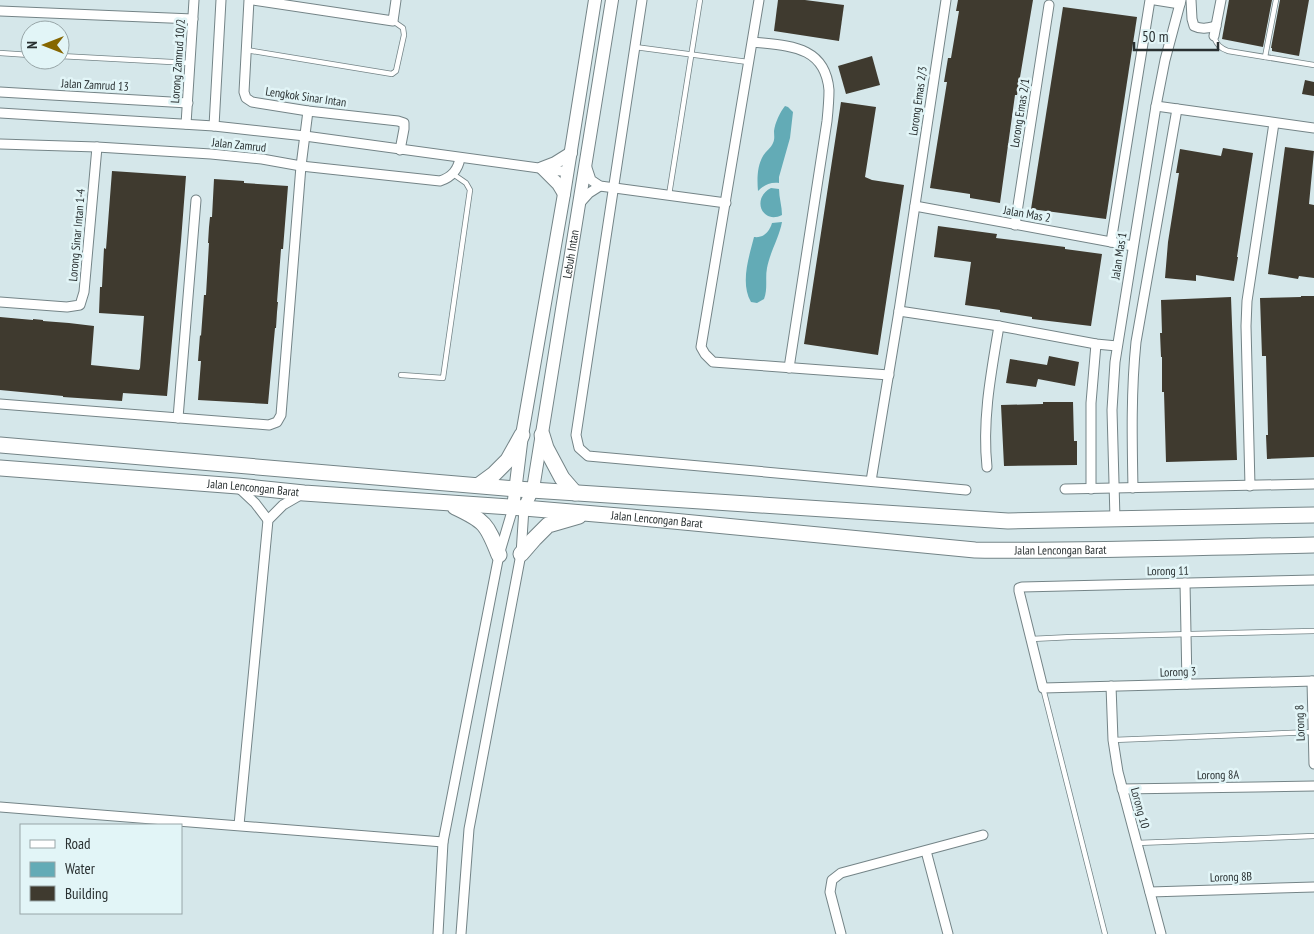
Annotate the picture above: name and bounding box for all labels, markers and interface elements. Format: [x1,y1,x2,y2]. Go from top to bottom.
street label: Lorong Zamrud 10/2 [167,18,188,104]
north arrow [20,20,70,70]
scale bar [1134,20,1218,52]
text: 50 m [1142,27,1168,46]
text: N [23,41,41,49]
street label: Lorong Emas 2/3 [905,65,930,137]
street label: Jalan Zamrud 13 [60,75,129,94]
street label: Lorong Emas 2/1 [1007,77,1032,149]
street label: Lengkok Sinar Intan [265,83,348,110]
street label: Jalan Zamrud [210,134,267,155]
street label: Lorong Sinar Intan 1-4 [65,187,88,282]
street label: Jalan Mas 2 [1001,202,1052,225]
street label: Lebuh Intan [559,229,582,279]
street label: Jalan Mas 1 [1107,231,1130,282]
street label: Jalan Lencongan Barat [206,476,301,500]
street label: Jalan Lencongan Barat [609,507,704,531]
street label: Jalan Lencongan Barat [1013,542,1107,557]
street label: Lorong 11 [1147,563,1189,578]
street label: Lorong 3 [1159,663,1196,680]
street label: Lorong 8 [1291,705,1308,742]
street label: Lorong 8A [1197,767,1240,782]
street label: Lorong 10 [1128,786,1153,830]
legend [20,824,182,914]
text: Road [65,834,91,853]
text: Water [65,859,96,878]
street label: Lorong 8B [1210,868,1253,885]
text: Building [65,884,108,903]

